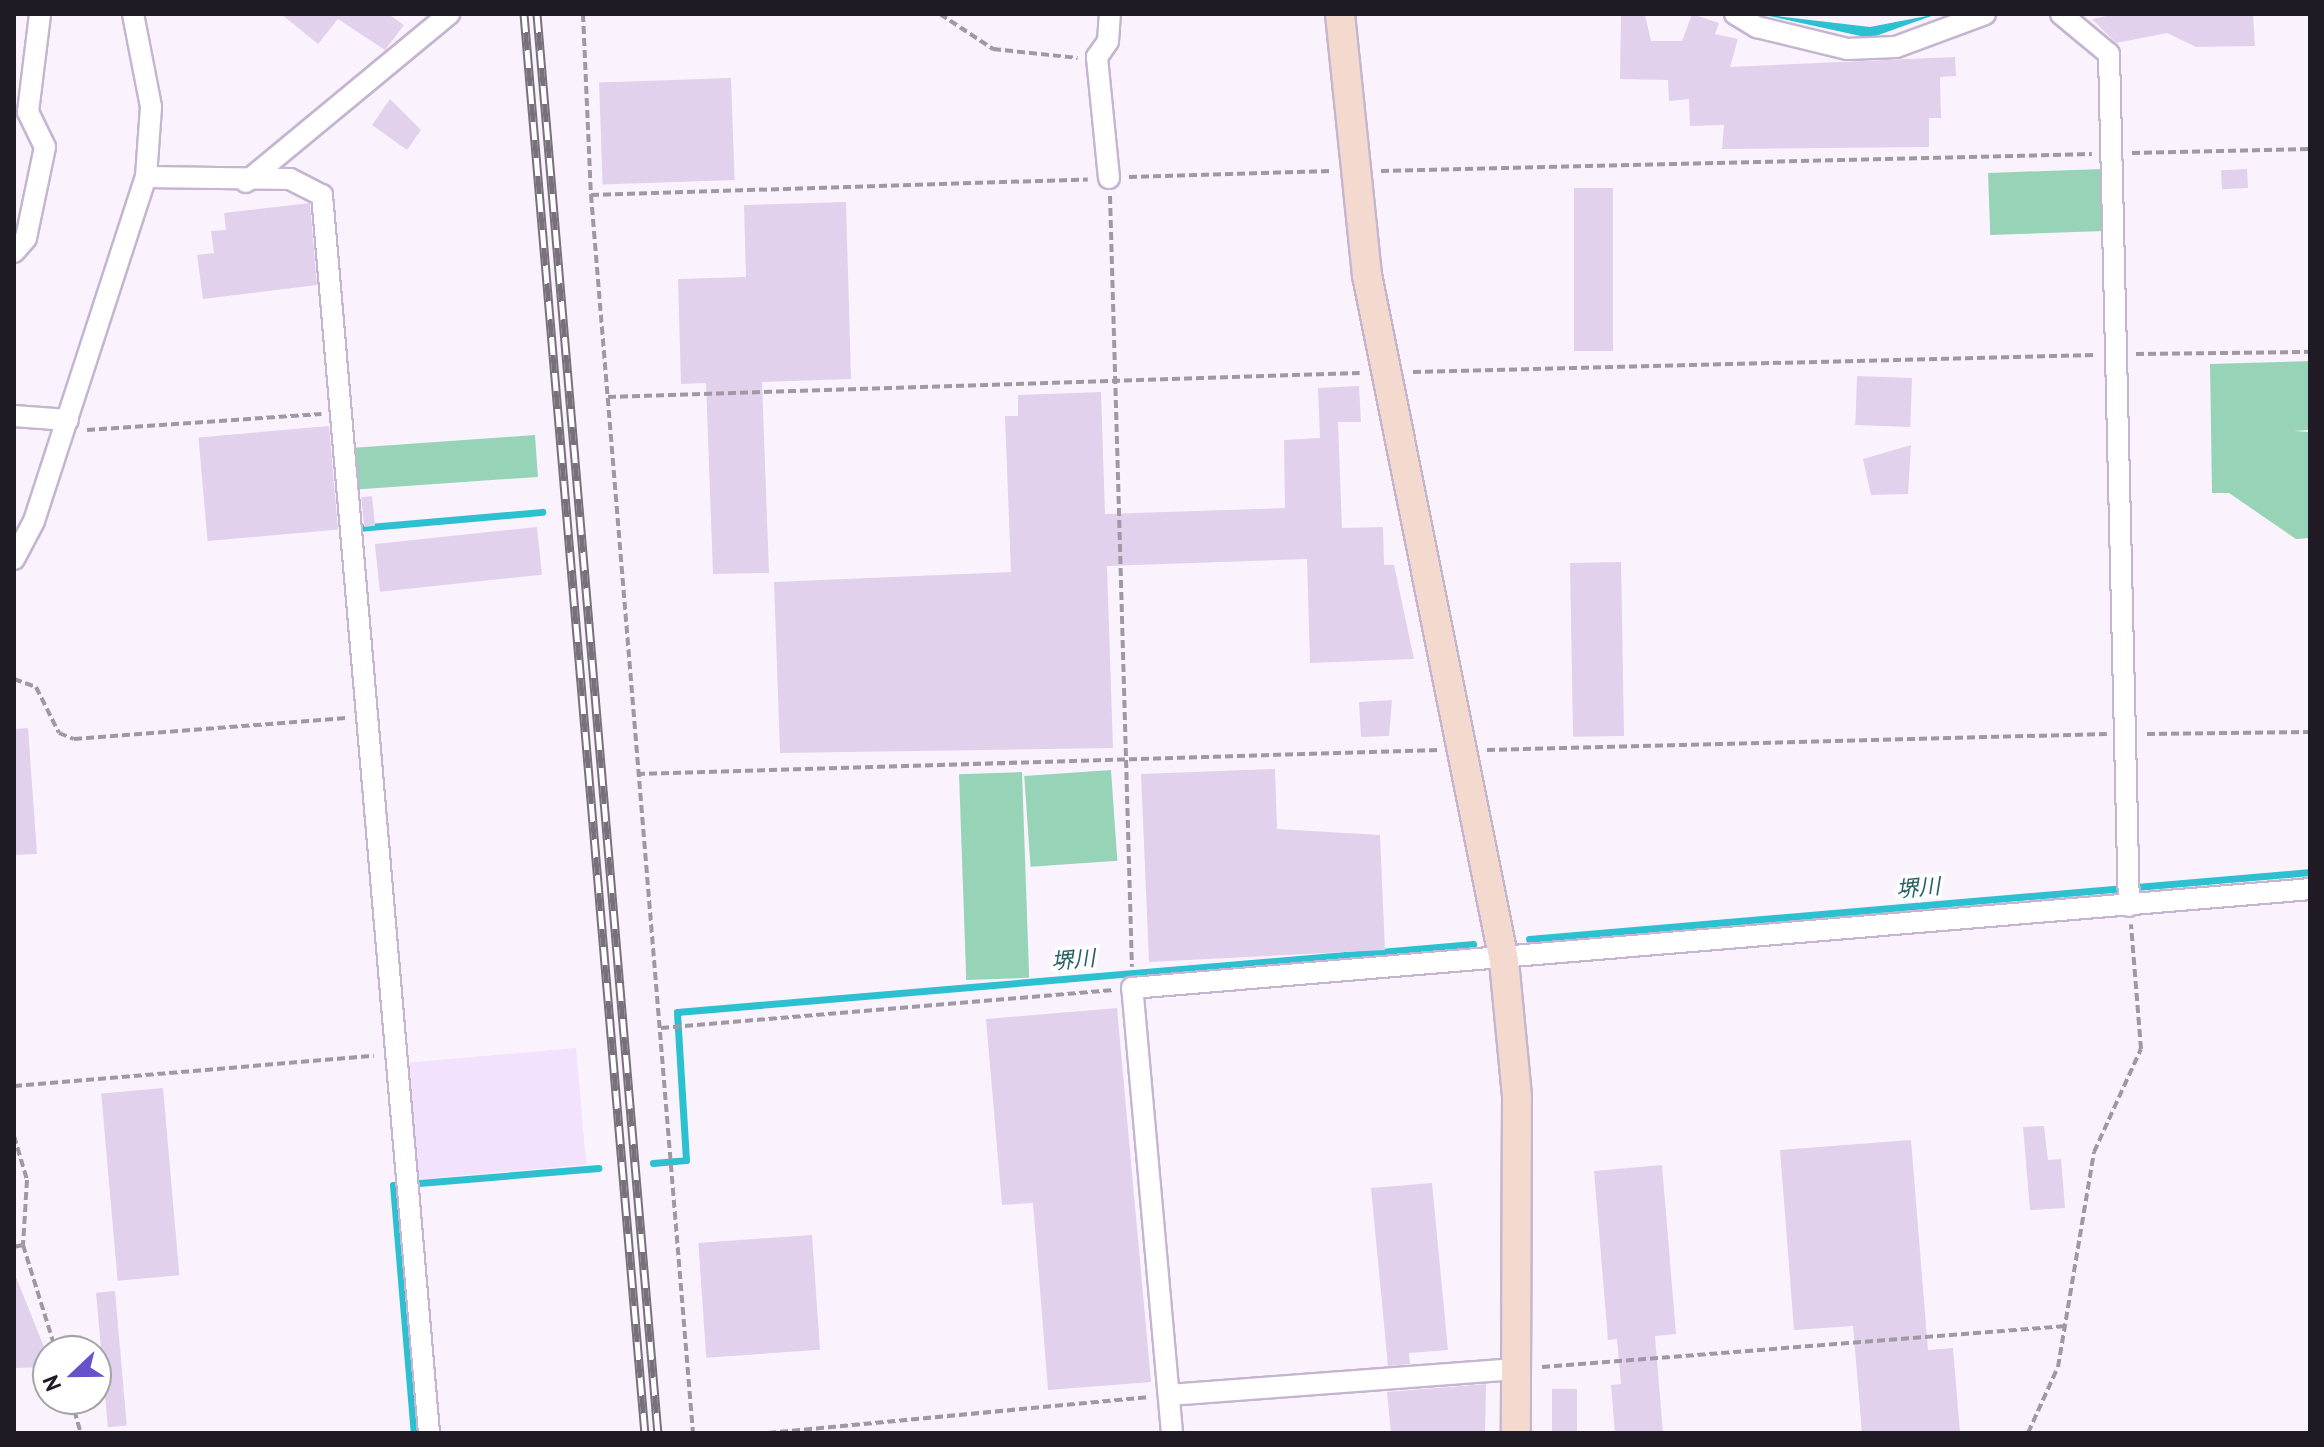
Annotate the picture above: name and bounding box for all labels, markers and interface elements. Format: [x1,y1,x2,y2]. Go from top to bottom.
water label: 堺川 [1895,873,1941,903]
water label: 堺川 [1050,945,1096,975]
north arrow [32,1335,112,1415]
text: N [36,1371,67,1395]

